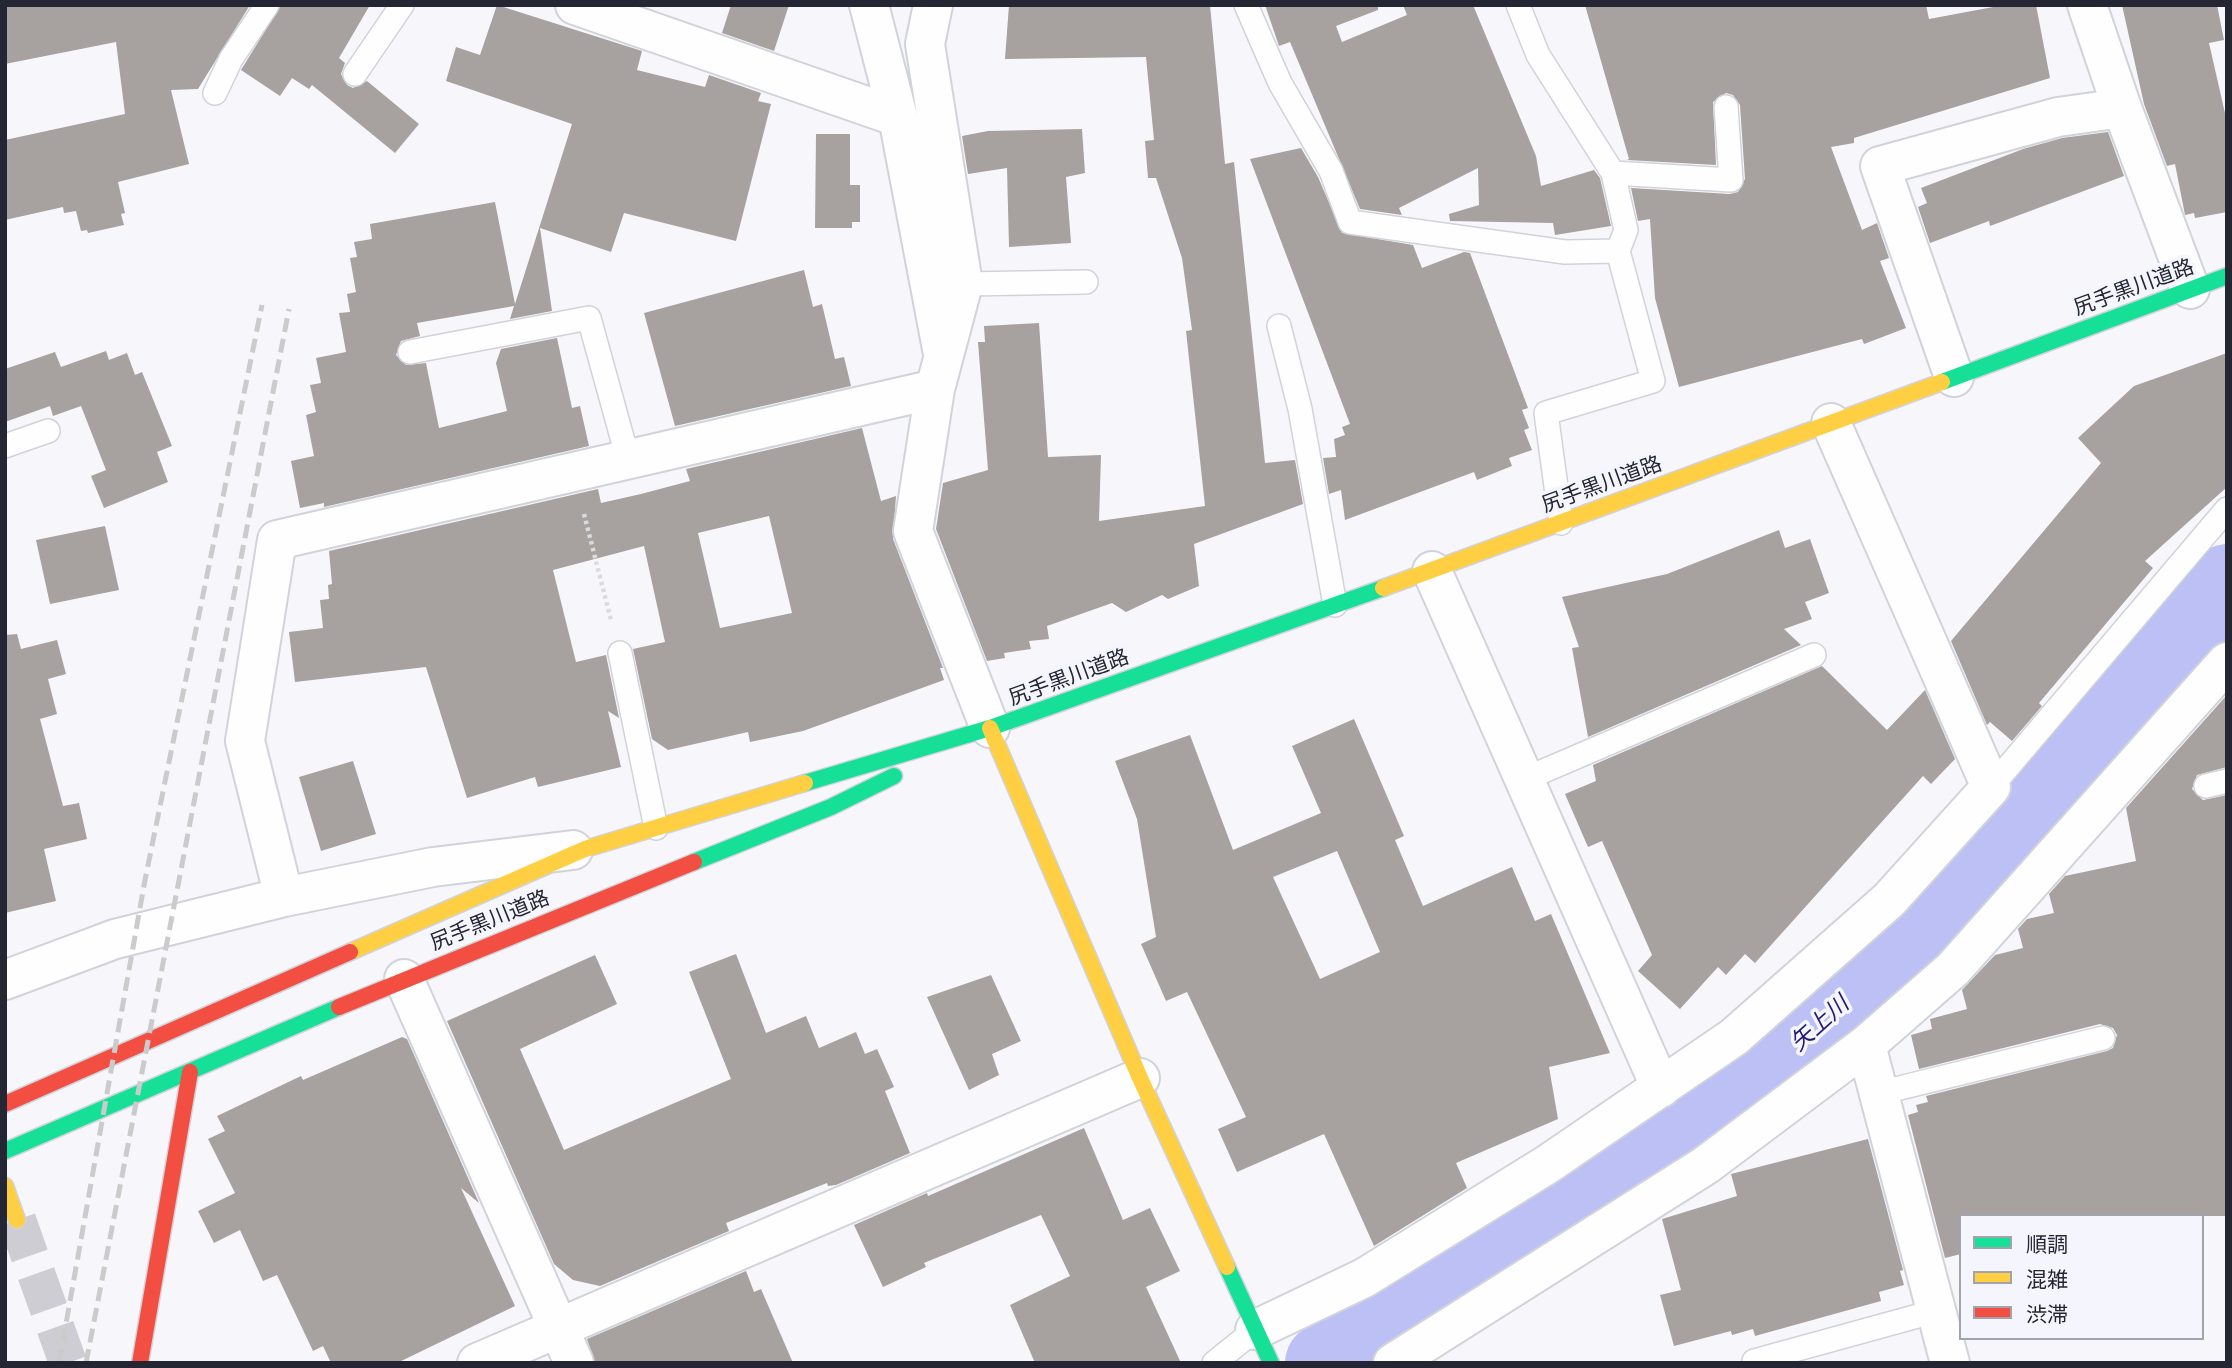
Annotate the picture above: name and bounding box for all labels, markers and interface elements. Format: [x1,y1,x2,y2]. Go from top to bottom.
street label: 尻手黒川道路 [2070,255,2198,321]
street label: 尻手黒川道路 [1538,452,1666,518]
street label: 尻手黒川道路 [1005,645,1133,711]
street label: 尻手黒川道路 [427,886,553,956]
water label: 矢上川 [1785,991,1855,1057]
legend [1959,1214,2204,1340]
text: 順調 [2026,1230,2068,1258]
text: 混雑 [2026,1265,2068,1293]
text: 渋滞 [2026,1300,2068,1328]

